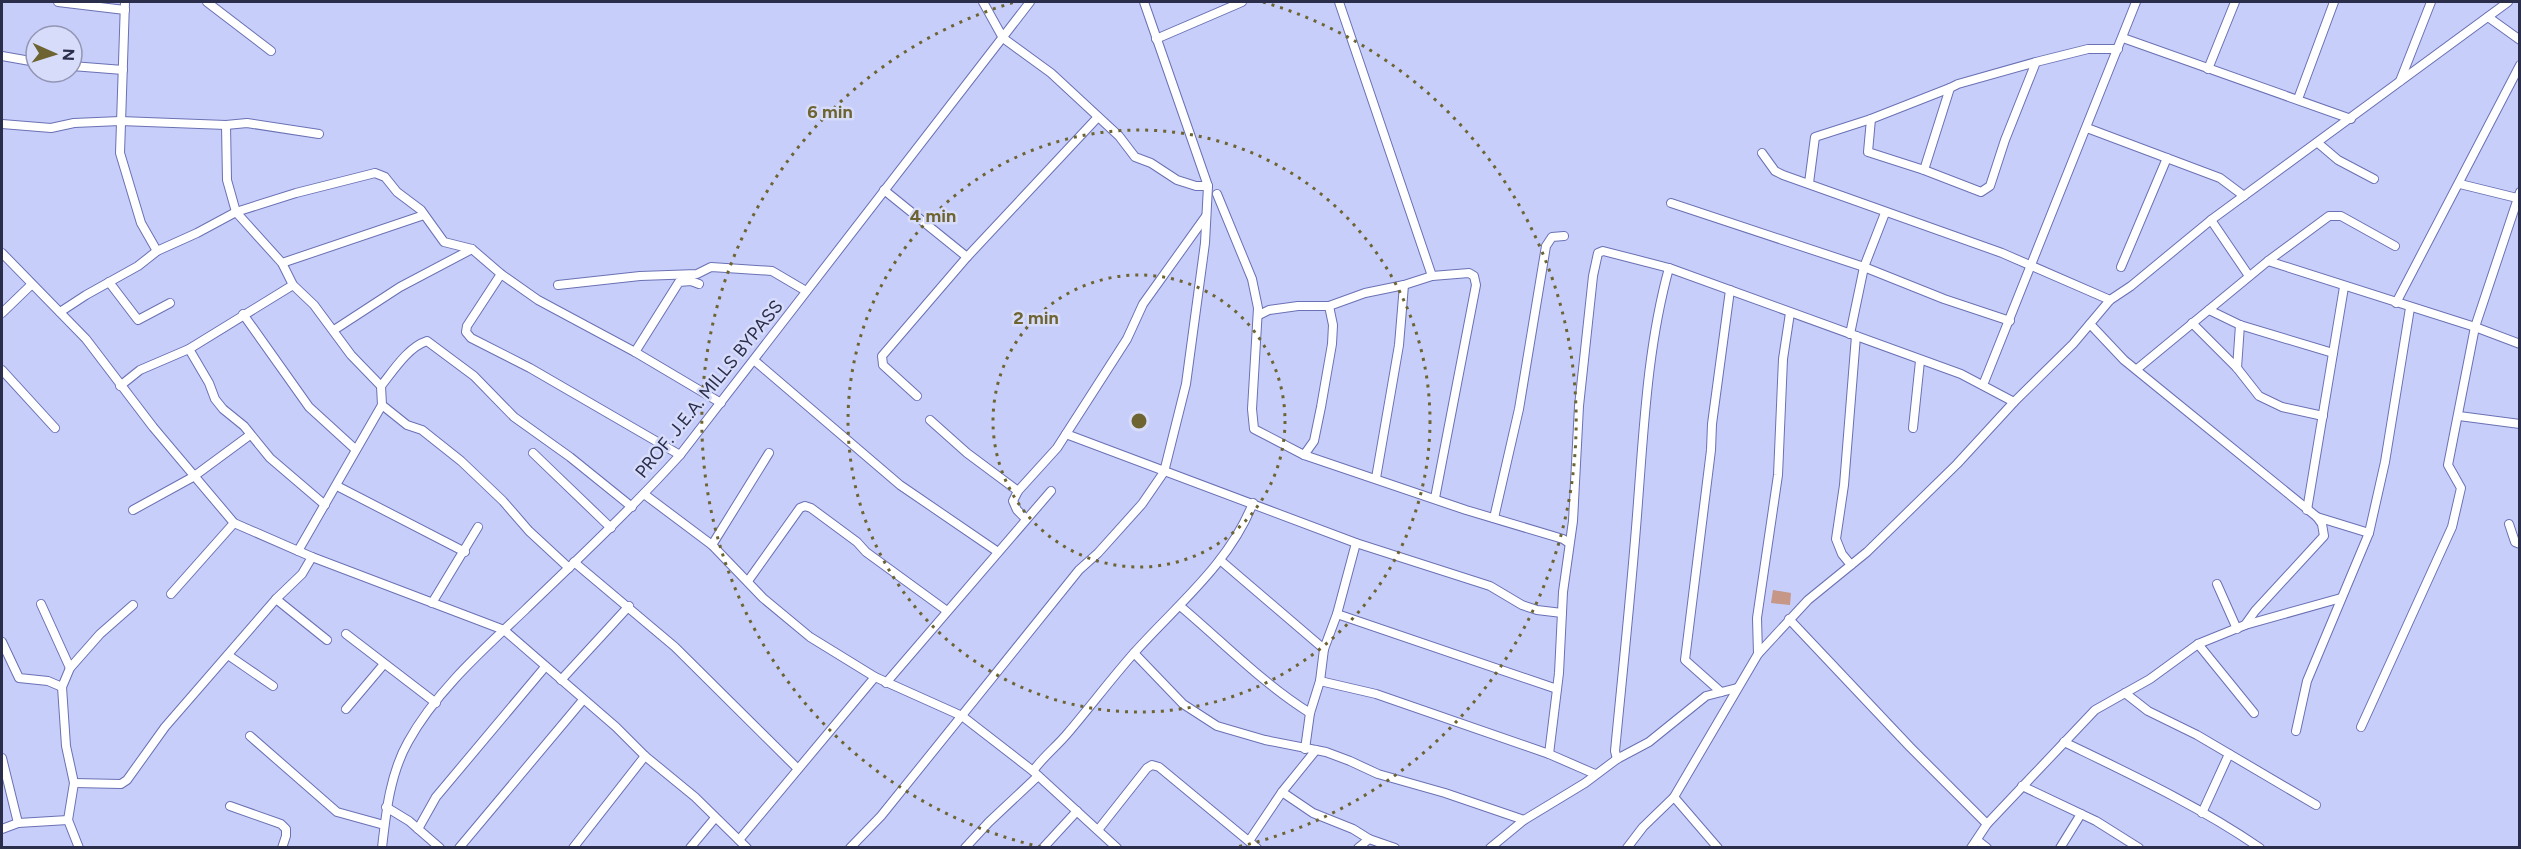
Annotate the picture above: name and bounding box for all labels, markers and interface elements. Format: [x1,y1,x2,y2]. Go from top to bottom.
north arrow [24,24,84,84]
text: N [59,48,78,61]
text: 6 min [807,101,853,123]
text: 4 min [910,205,956,227]
street label: PROF. J.E.A. MILLS BYPASS [630,296,788,482]
text: 2 min [1013,307,1059,329]
centre of rings [1129,411,1149,431]

